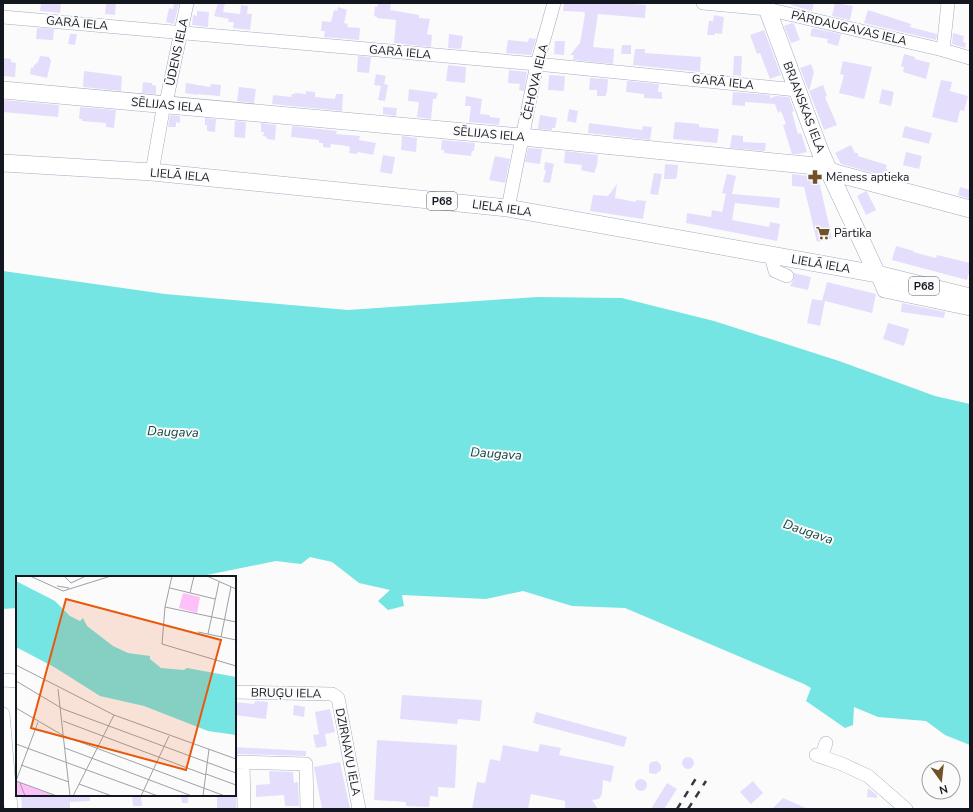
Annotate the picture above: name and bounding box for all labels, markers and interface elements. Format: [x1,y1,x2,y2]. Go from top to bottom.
street label: PĀRDAUGAVAS IELA [790,7,909,49]
street label: GARĀ IELA [45,12,109,34]
street label: ŪDENS IELA [162,16,192,87]
street label: GARĀ IELA [368,41,432,63]
street label: ČEHOVA IELA [518,42,552,122]
street label: BRJANSKAS IELA [779,59,829,155]
street label: GARĀ IELA [691,71,755,93]
street label: SĒLIJAS IELA [130,94,204,116]
street label: SĒLIJAS IELA [452,123,526,145]
street label: LIELĀ IELA [150,164,211,186]
pharmacy icon: Mēness aptieka [807,169,823,185]
place label: Mēness aptieka [826,169,909,185]
road number: P68 [427,192,457,210]
street label: LIELĀ IELA [471,196,533,220]
supermarket icon: Pārtika [815,225,831,241]
place label: Pārtika [834,225,872,241]
street label: LIELĀ IELA [790,251,852,277]
road number: P68 [909,277,939,295]
water label: Daugava [147,422,199,442]
water label: Daugava [470,443,523,465]
water label: Daugava [781,515,835,549]
inset map [16,576,236,796]
street label: BRUĢU IELA [251,684,322,702]
street label: DZIRNAVU IELA [332,707,364,797]
north arrow [921,760,961,800]
text: N [938,781,949,797]

